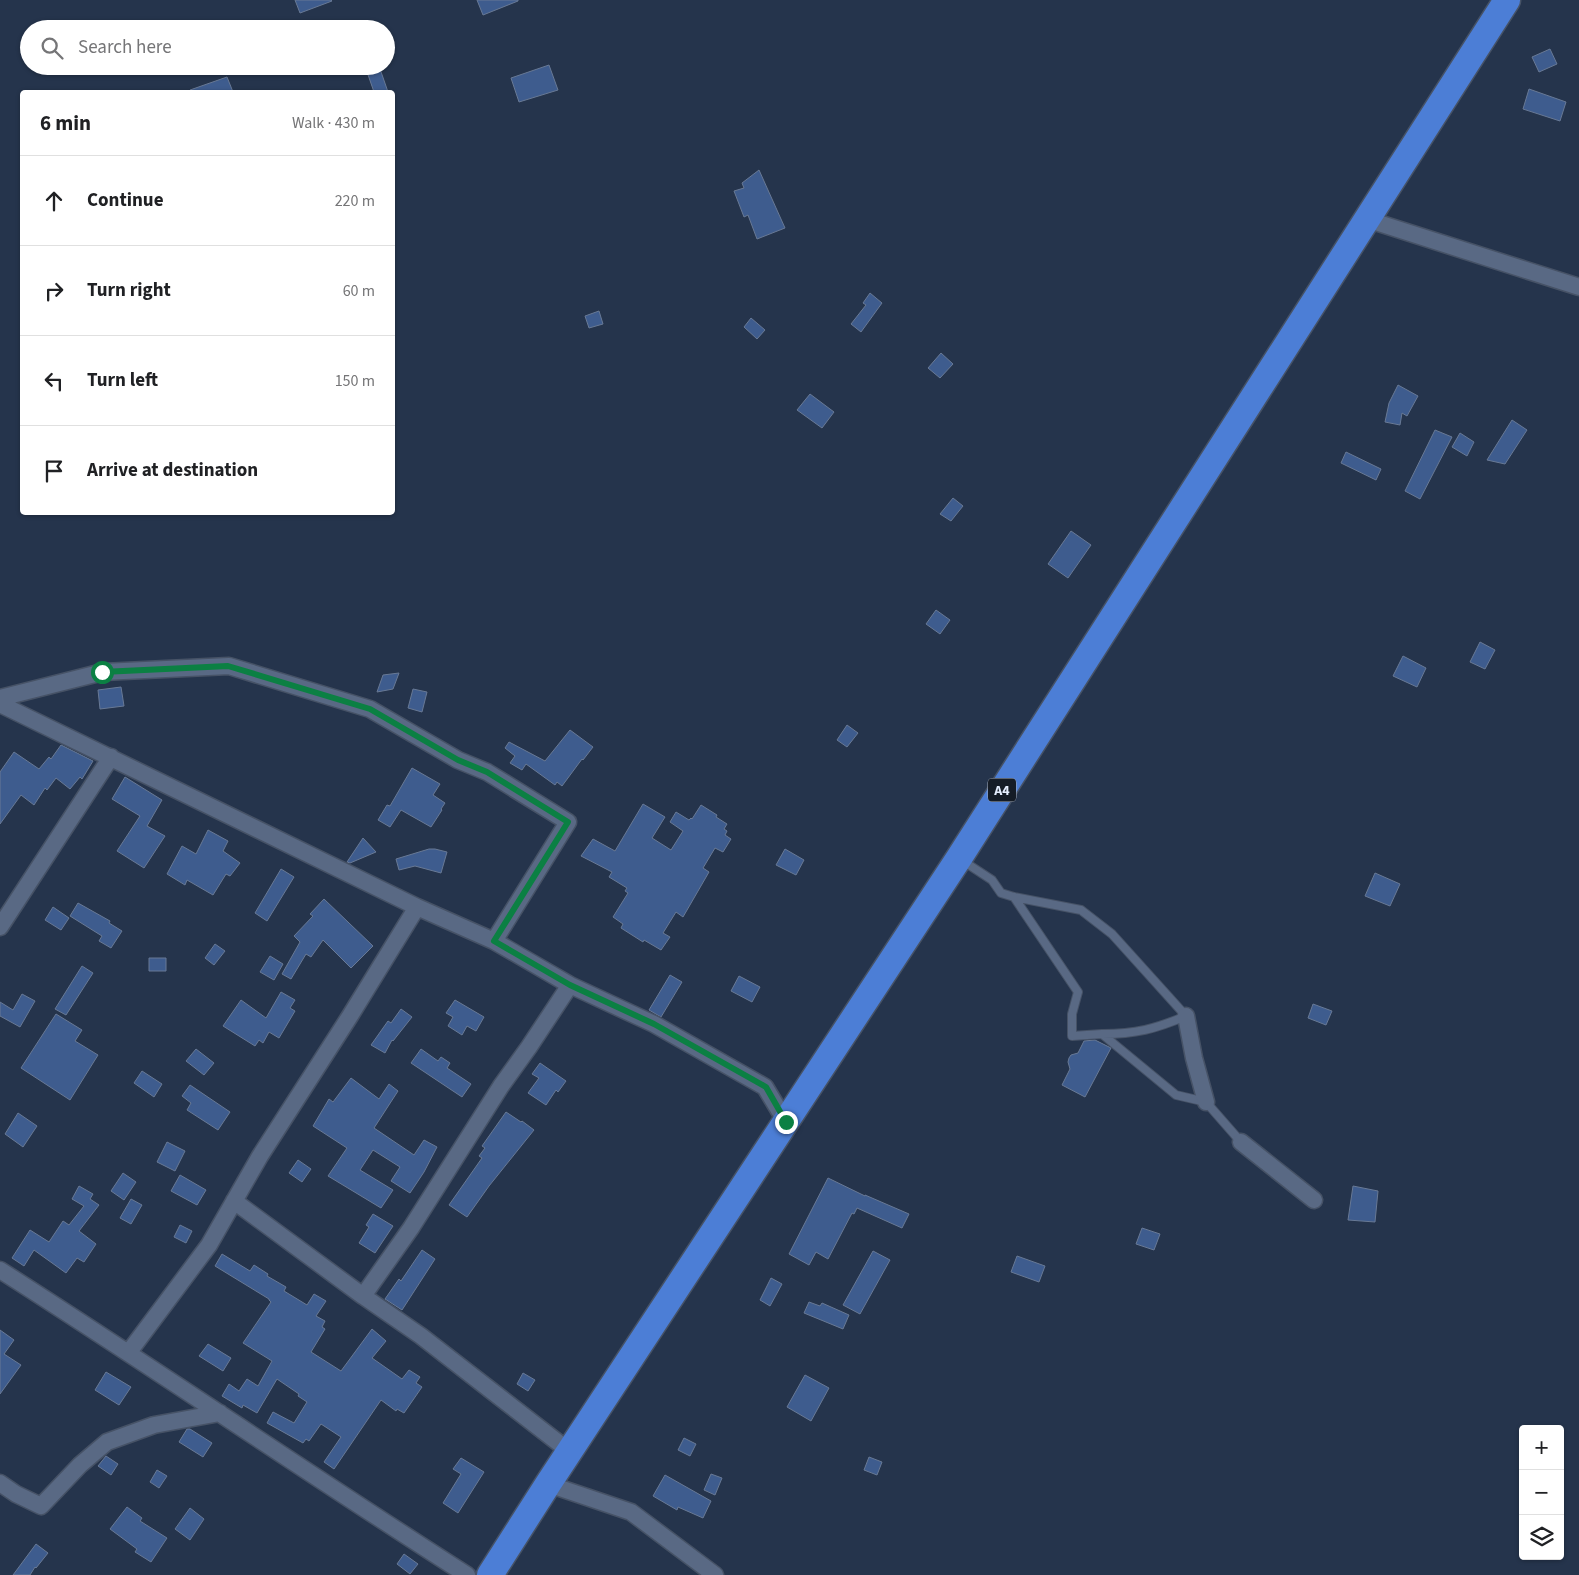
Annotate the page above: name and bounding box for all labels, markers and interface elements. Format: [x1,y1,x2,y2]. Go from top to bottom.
search box [20,20,395,75]
icon: search [38,34,66,62]
text: Search here [78,34,172,61]
text: 6 min [40,108,91,138]
text: Walk · 430 m [292,112,375,134]
icon: ahead [40,187,68,215]
text: Continue [87,187,164,214]
text: 220 m [335,190,375,212]
icon: right [40,277,68,305]
text: Turn right [87,277,171,304]
text: 60 m [343,280,375,302]
icon: left [40,367,68,395]
text: Turn left [87,367,158,394]
text: 150 m [335,370,375,392]
icon: arrive [40,457,68,485]
text: Arrive at destination [87,457,258,484]
route start [91,661,114,684]
road number: A4 [988,778,1016,802]
route end [775,1111,798,1134]
map controls [1519,1425,1564,1560]
button: + [1519,1425,1564,1470]
button: − [1519,1470,1564,1515]
button: layers [1519,1515,1564,1560]

